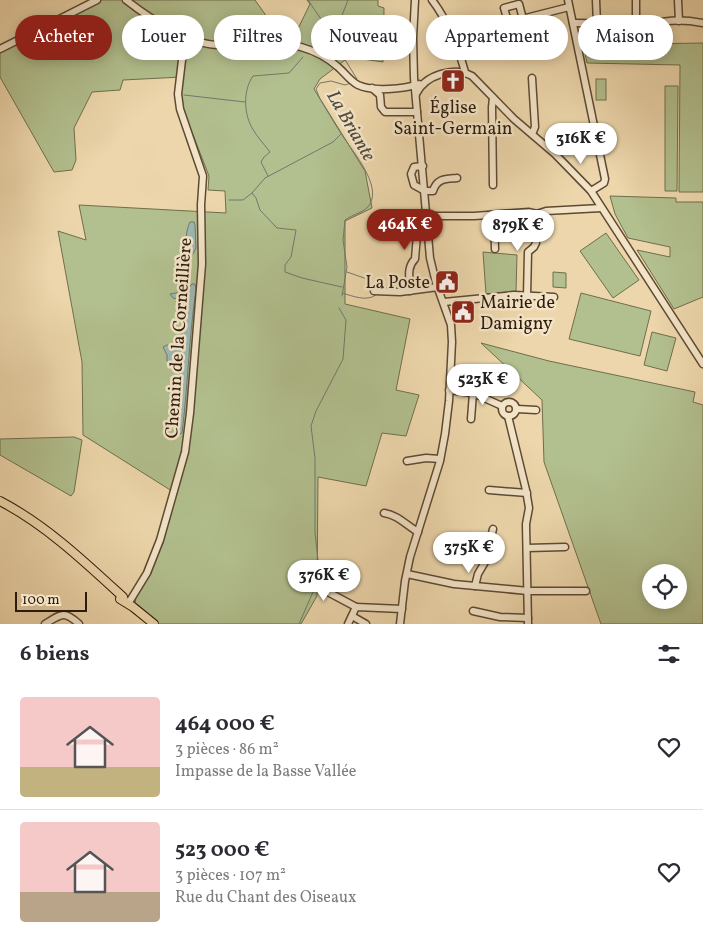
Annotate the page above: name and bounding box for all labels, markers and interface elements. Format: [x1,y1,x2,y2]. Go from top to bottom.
chip: Acheter [15,15,112,60]
chip: Louer [122,15,204,60]
chip: Filtres [214,15,301,60]
chip: Nouveau [311,15,416,60]
chip: Appartement [426,15,568,60]
chip: Maison [578,15,673,60]
church icon: Église Saint-Germain [440,68,466,94]
water label: La Briante [320,86,381,166]
place label: Église Saint-Germain [393,96,513,142]
pin: 316K € [540,122,622,165]
text: 316K € [556,128,606,150]
pin: 464K € [364,208,446,251]
pin: 879K € [477,210,559,252]
text: 464K € [378,214,432,236]
text: 879K € [492,215,544,237]
street label: Chemin de la Corneillière [160,237,199,439]
public building icon: La Poste [434,269,460,295]
place label: La Poste [365,271,430,296]
place label: Mairie de Damigny [480,291,555,337]
public building icon: Mairie de Damigny [450,299,476,325]
pin: 523K € [442,364,524,406]
text: 523K € [458,369,508,391]
pin: 375K € [428,532,510,574]
text: 375K € [444,537,494,559]
pin: 376K € [283,560,365,602]
map controls [642,564,687,609]
button: locate [642,564,687,609]
text: 376K € [298,565,350,587]
scale bar [15,589,88,612]
text: 100 m [22,591,60,610]
text: 6 biens [20,640,90,669]
icon: filters [655,640,683,668]
text: 464 000 € [175,710,275,739]
icon: home [60,717,120,777]
icon: heart [655,733,683,761]
text: 3 pièces · 86 m² [175,739,279,761]
text: Impasse de la Basse Vallée [175,761,356,783]
text: 523 000 € [175,836,270,865]
icon: home [60,842,120,902]
icon: heart [655,858,683,886]
text: 3 pièces · 107 m² [175,865,286,887]
text: Rue du Chant des Oiseaux [175,887,356,909]

